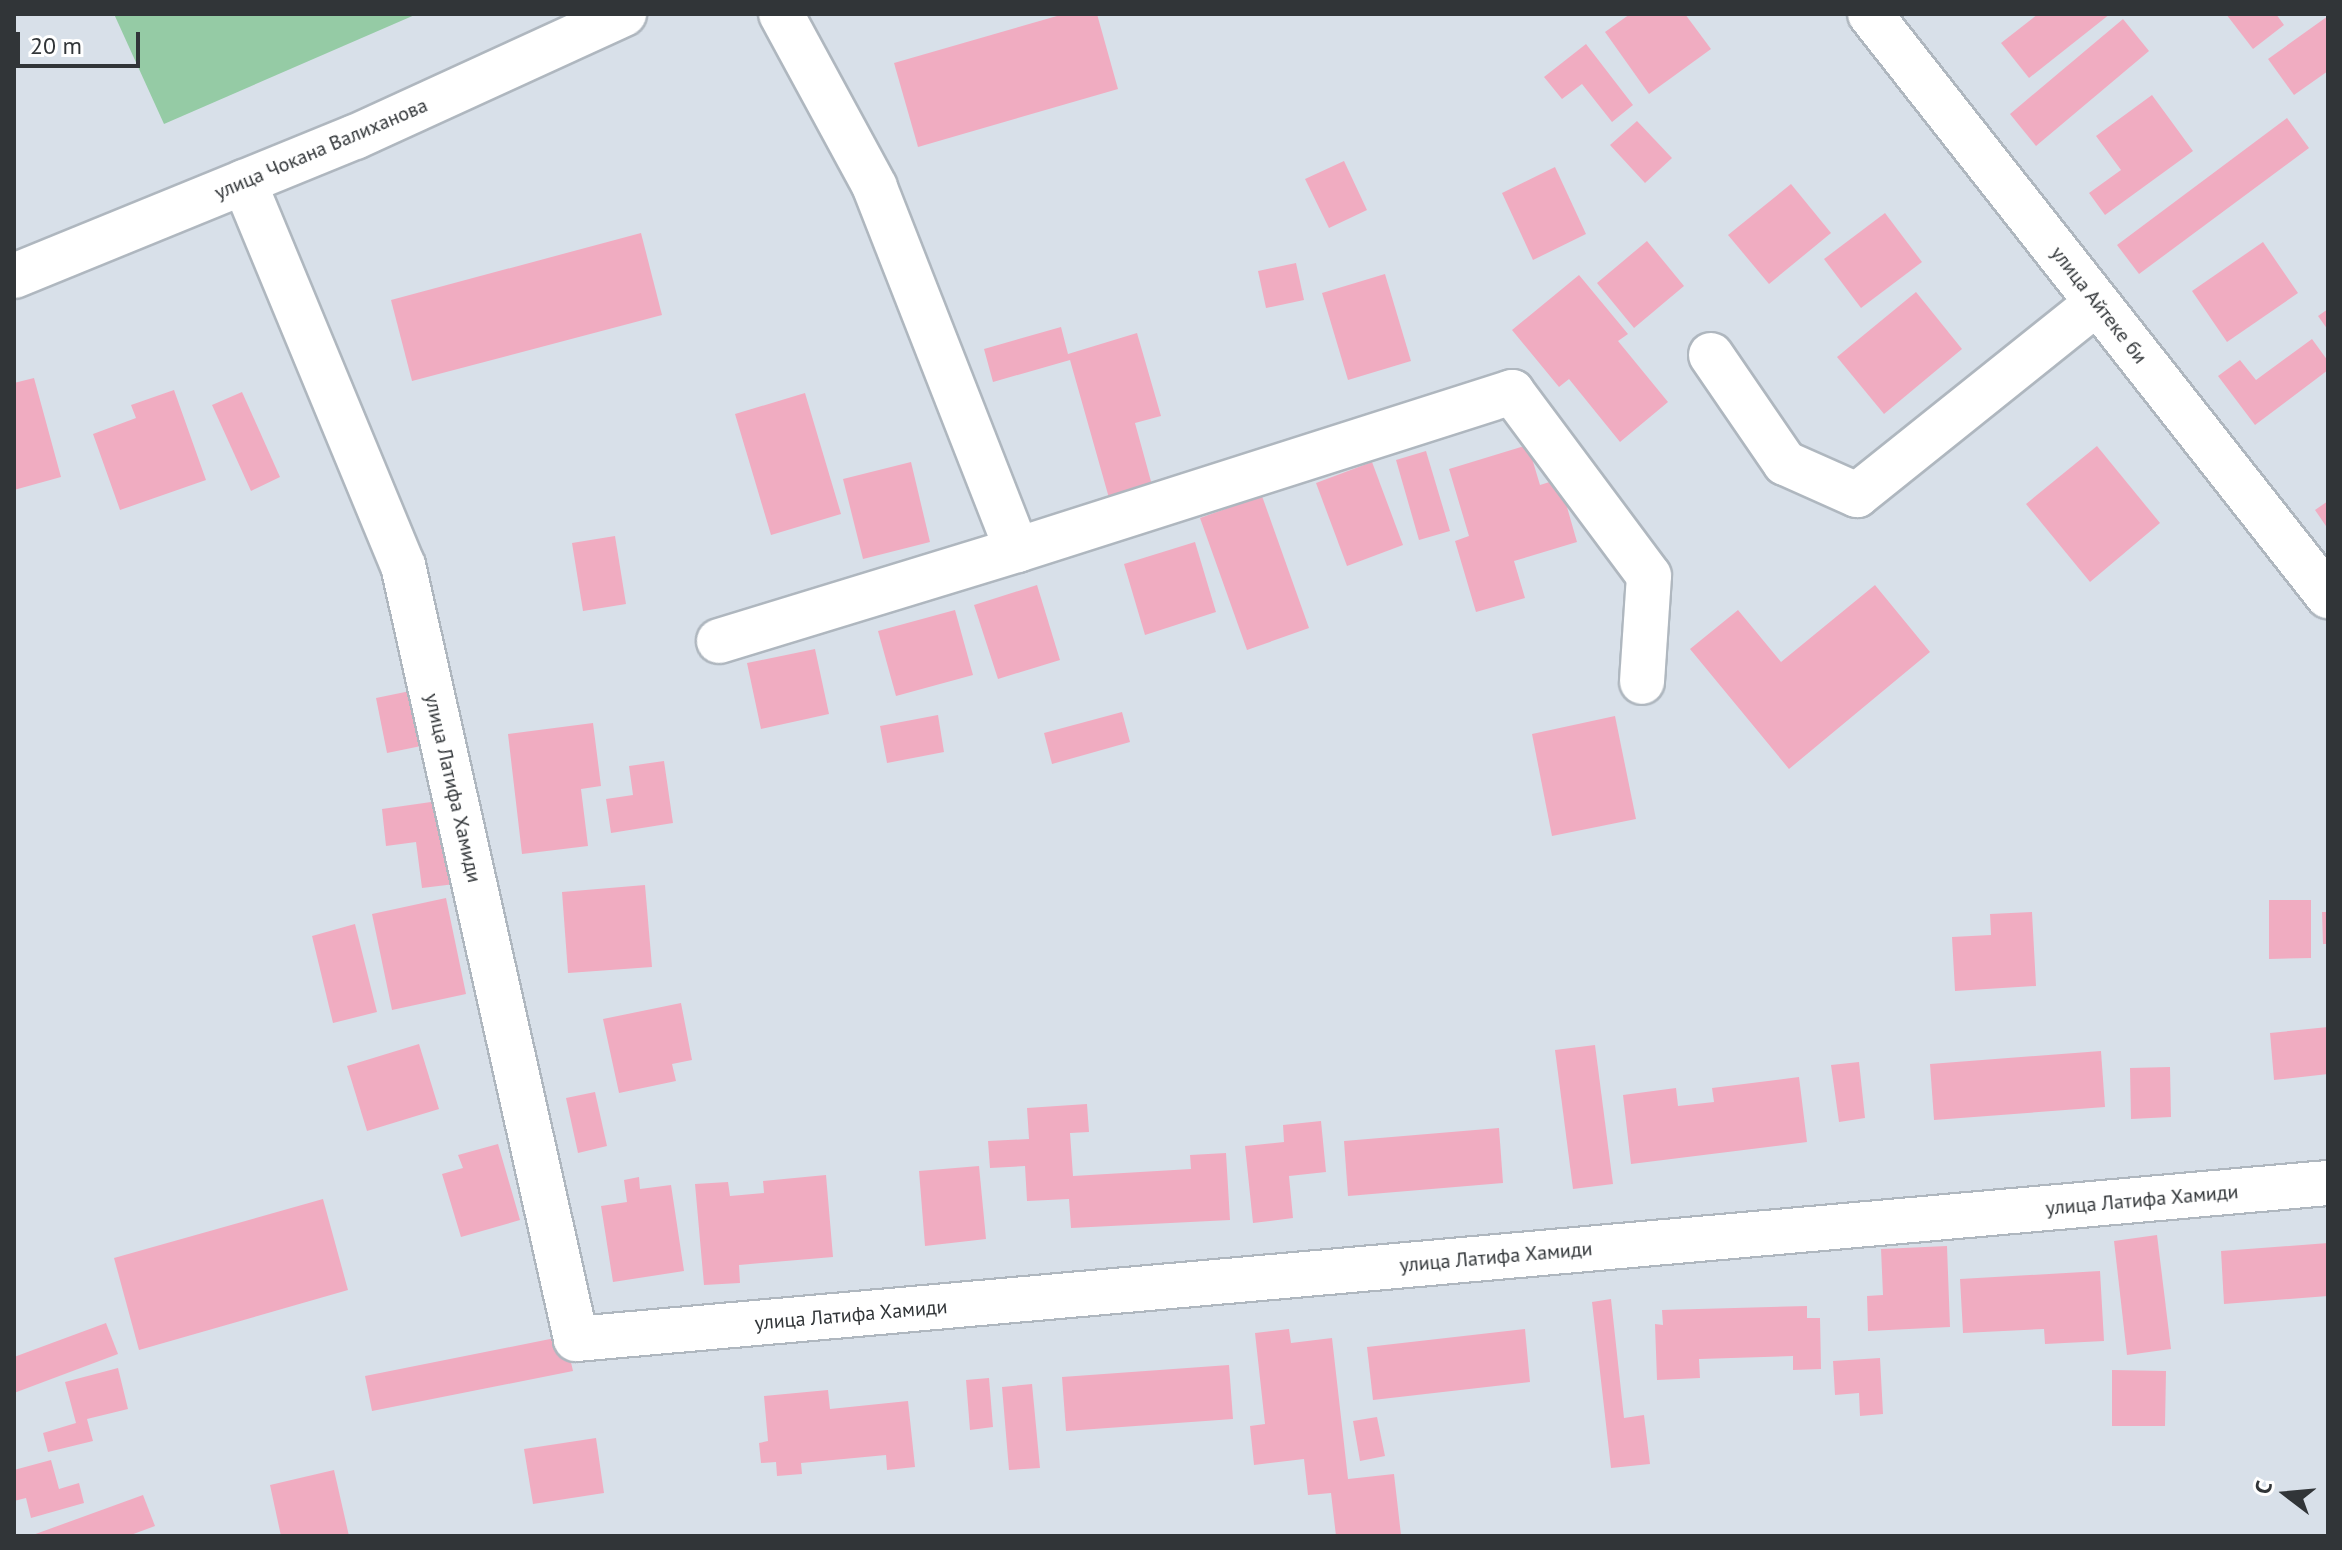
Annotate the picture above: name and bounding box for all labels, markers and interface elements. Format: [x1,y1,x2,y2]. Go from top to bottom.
scale bar [20,16,144,66]
text: 20 m [30,30,82,61]
street label: улица Чокана Валиханова [211,93,431,205]
street label: улица Айтеке би [2045,241,2153,369]
street label: улица Латифа Хамиди [419,691,487,885]
street label: улица Латифа Хамиди [2044,1180,2240,1220]
street label: улица Латифа Хамиди [1398,1237,1594,1277]
street label: улица Латифа Хамиди [753,1295,949,1335]
north arrow [2246,1454,2326,1534]
text: С [2248,1478,2278,1497]

